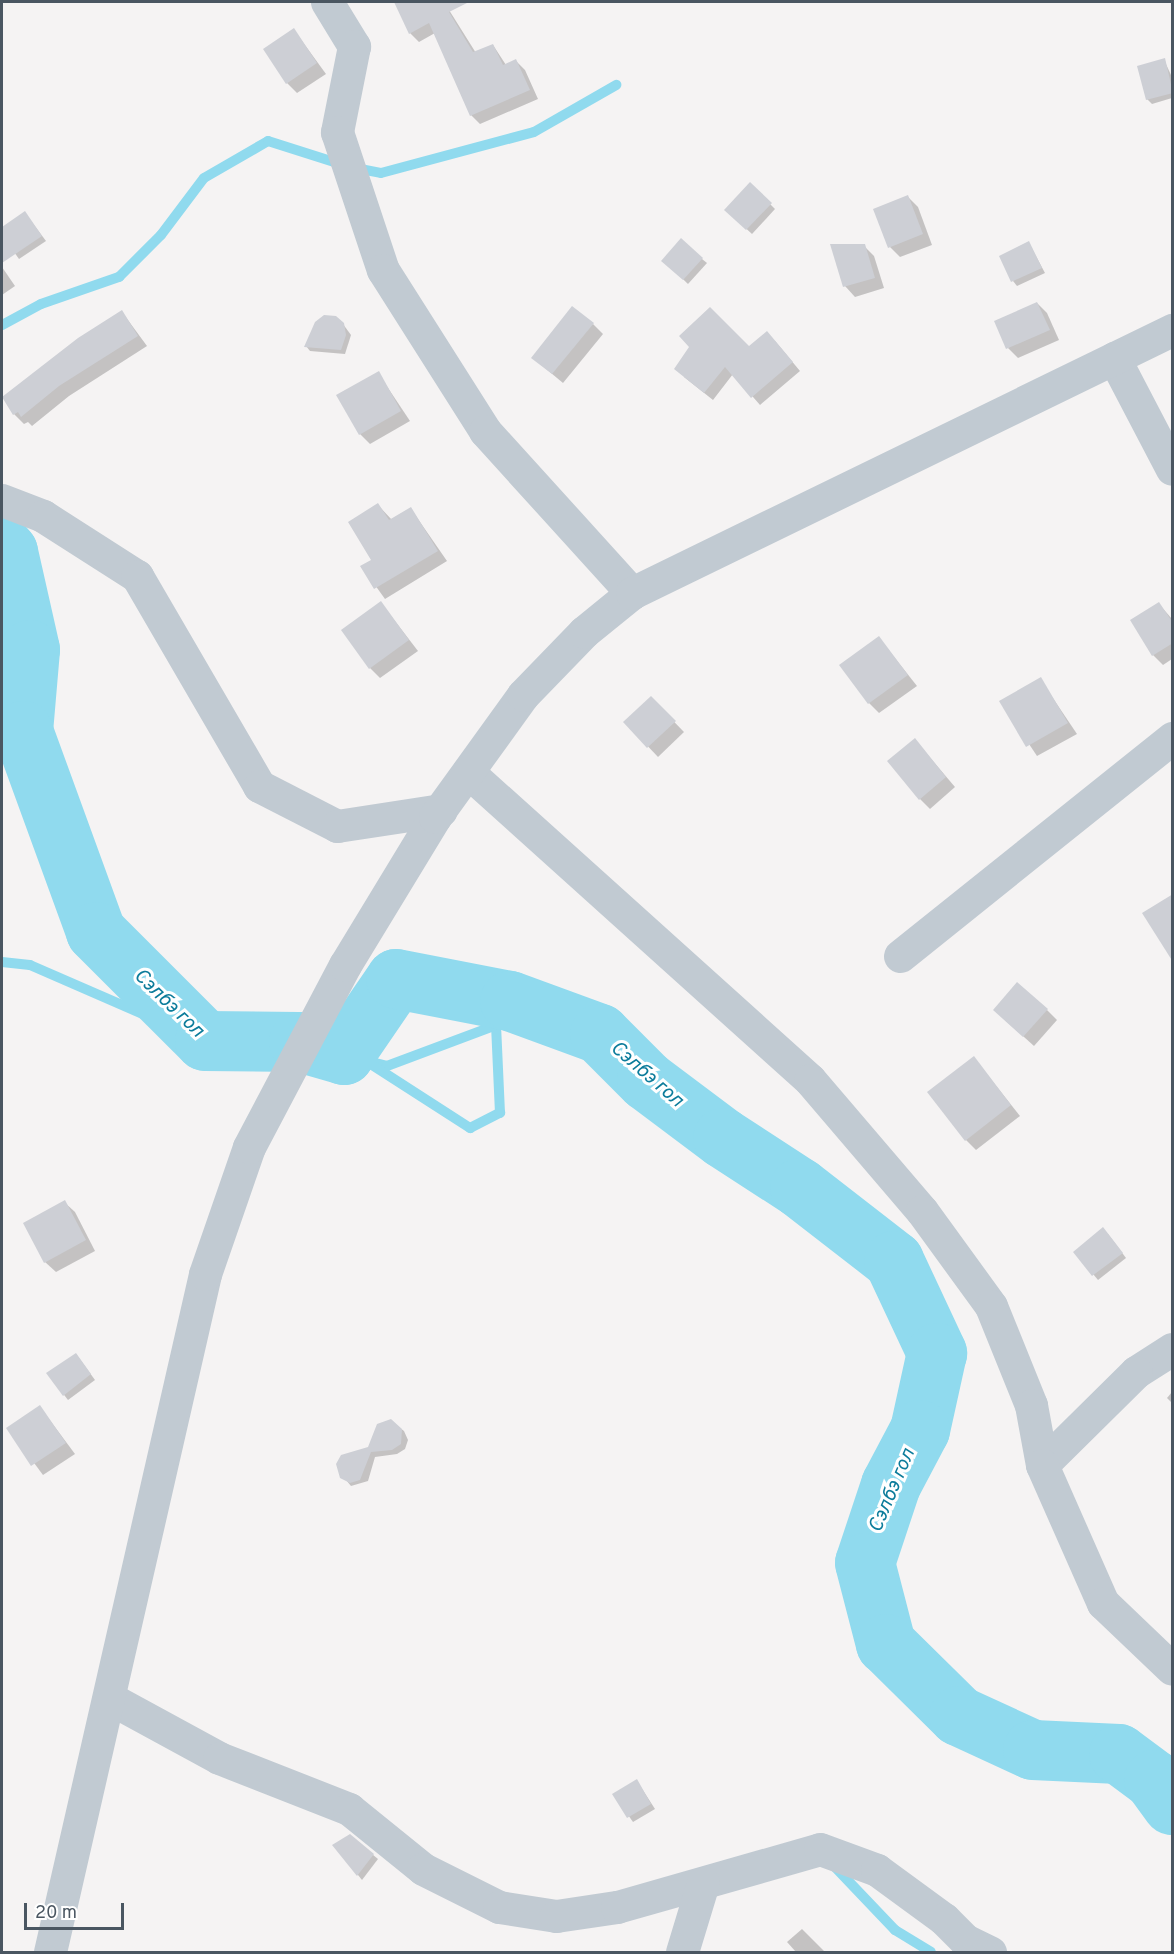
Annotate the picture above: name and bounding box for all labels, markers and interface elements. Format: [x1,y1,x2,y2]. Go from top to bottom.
water label: Сэлбэ гол [128,964,208,1044]
water label: Сэлбэ гол [605,1037,687,1113]
water label: Сэлбэ гол [865,1445,921,1537]
scale bar [27,1891,128,1929]
text: 20 m [35,1902,77,1925]

